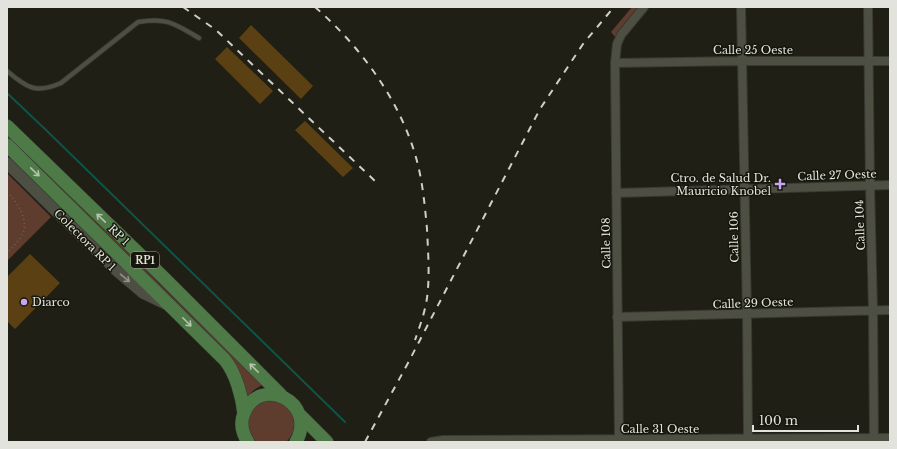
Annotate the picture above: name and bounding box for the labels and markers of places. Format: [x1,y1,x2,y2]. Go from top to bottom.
place label: Ctro. de Salud Dr. Mauricio Knobel [671,171,771,198]
marker: Ctro. de Salud Dr. Mauricio Knobel [774,178,786,190]
place label: Diarco [32,295,70,309]
marker: Diarco [19,297,29,307]

